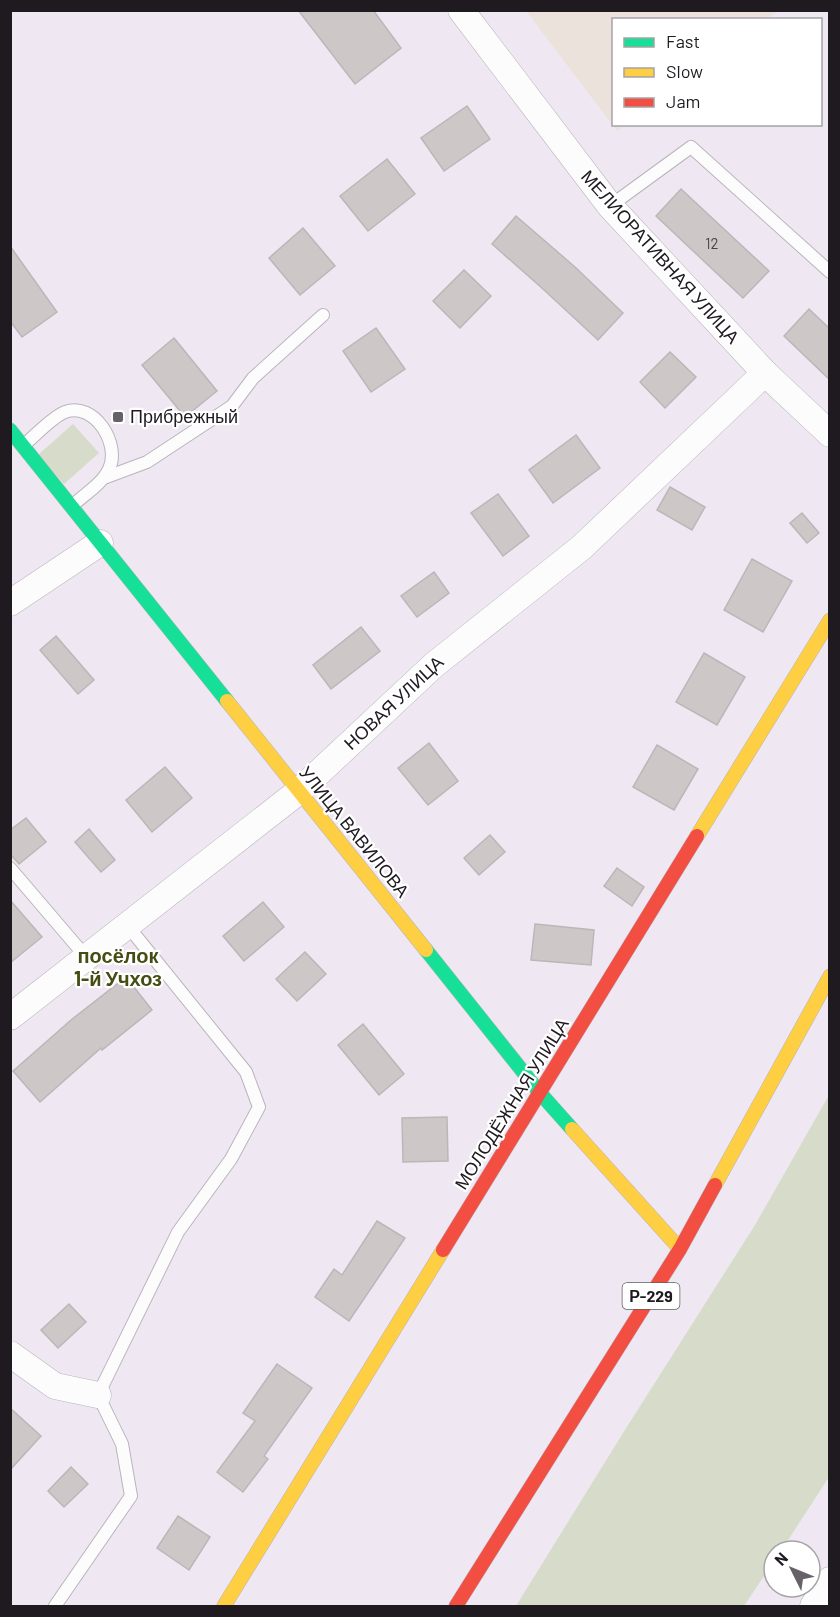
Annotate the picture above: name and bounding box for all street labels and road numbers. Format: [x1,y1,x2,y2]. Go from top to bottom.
street label: МЕЛИОРАТИВНАЯ УЛИЦА [577,165,744,348]
street label: НОВАЯ УЛИЦА [339,651,448,754]
street label: УЛИЦА ВАВИЛОВА [295,761,414,901]
street label: МОЛОДЁЖНАЯ УЛИЦА [449,1014,573,1193]
road number: Р-229 [622,1283,680,1309]

